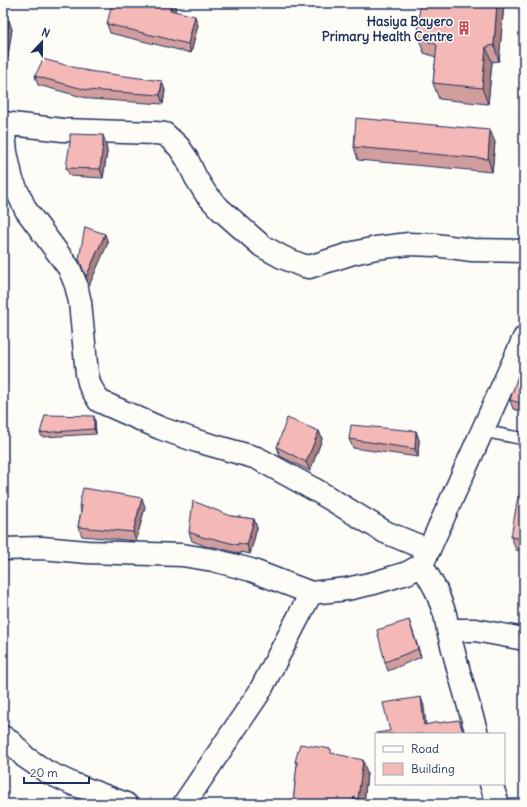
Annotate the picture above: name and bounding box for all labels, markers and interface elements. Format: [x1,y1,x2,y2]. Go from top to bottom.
place label: Hasiya Bayero Primary Health Centre [322,13,453,45]
building icon: Hasiya Bayero Primary Health Centre [456,20,472,36]
north arrow [22,22,62,62]
text: N [40,25,52,41]
legend [375,733,505,785]
text: Road [411,741,439,756]
scale bar [24,759,89,785]
text: Building [411,761,455,776]
text: 20 m [30,765,58,780]

